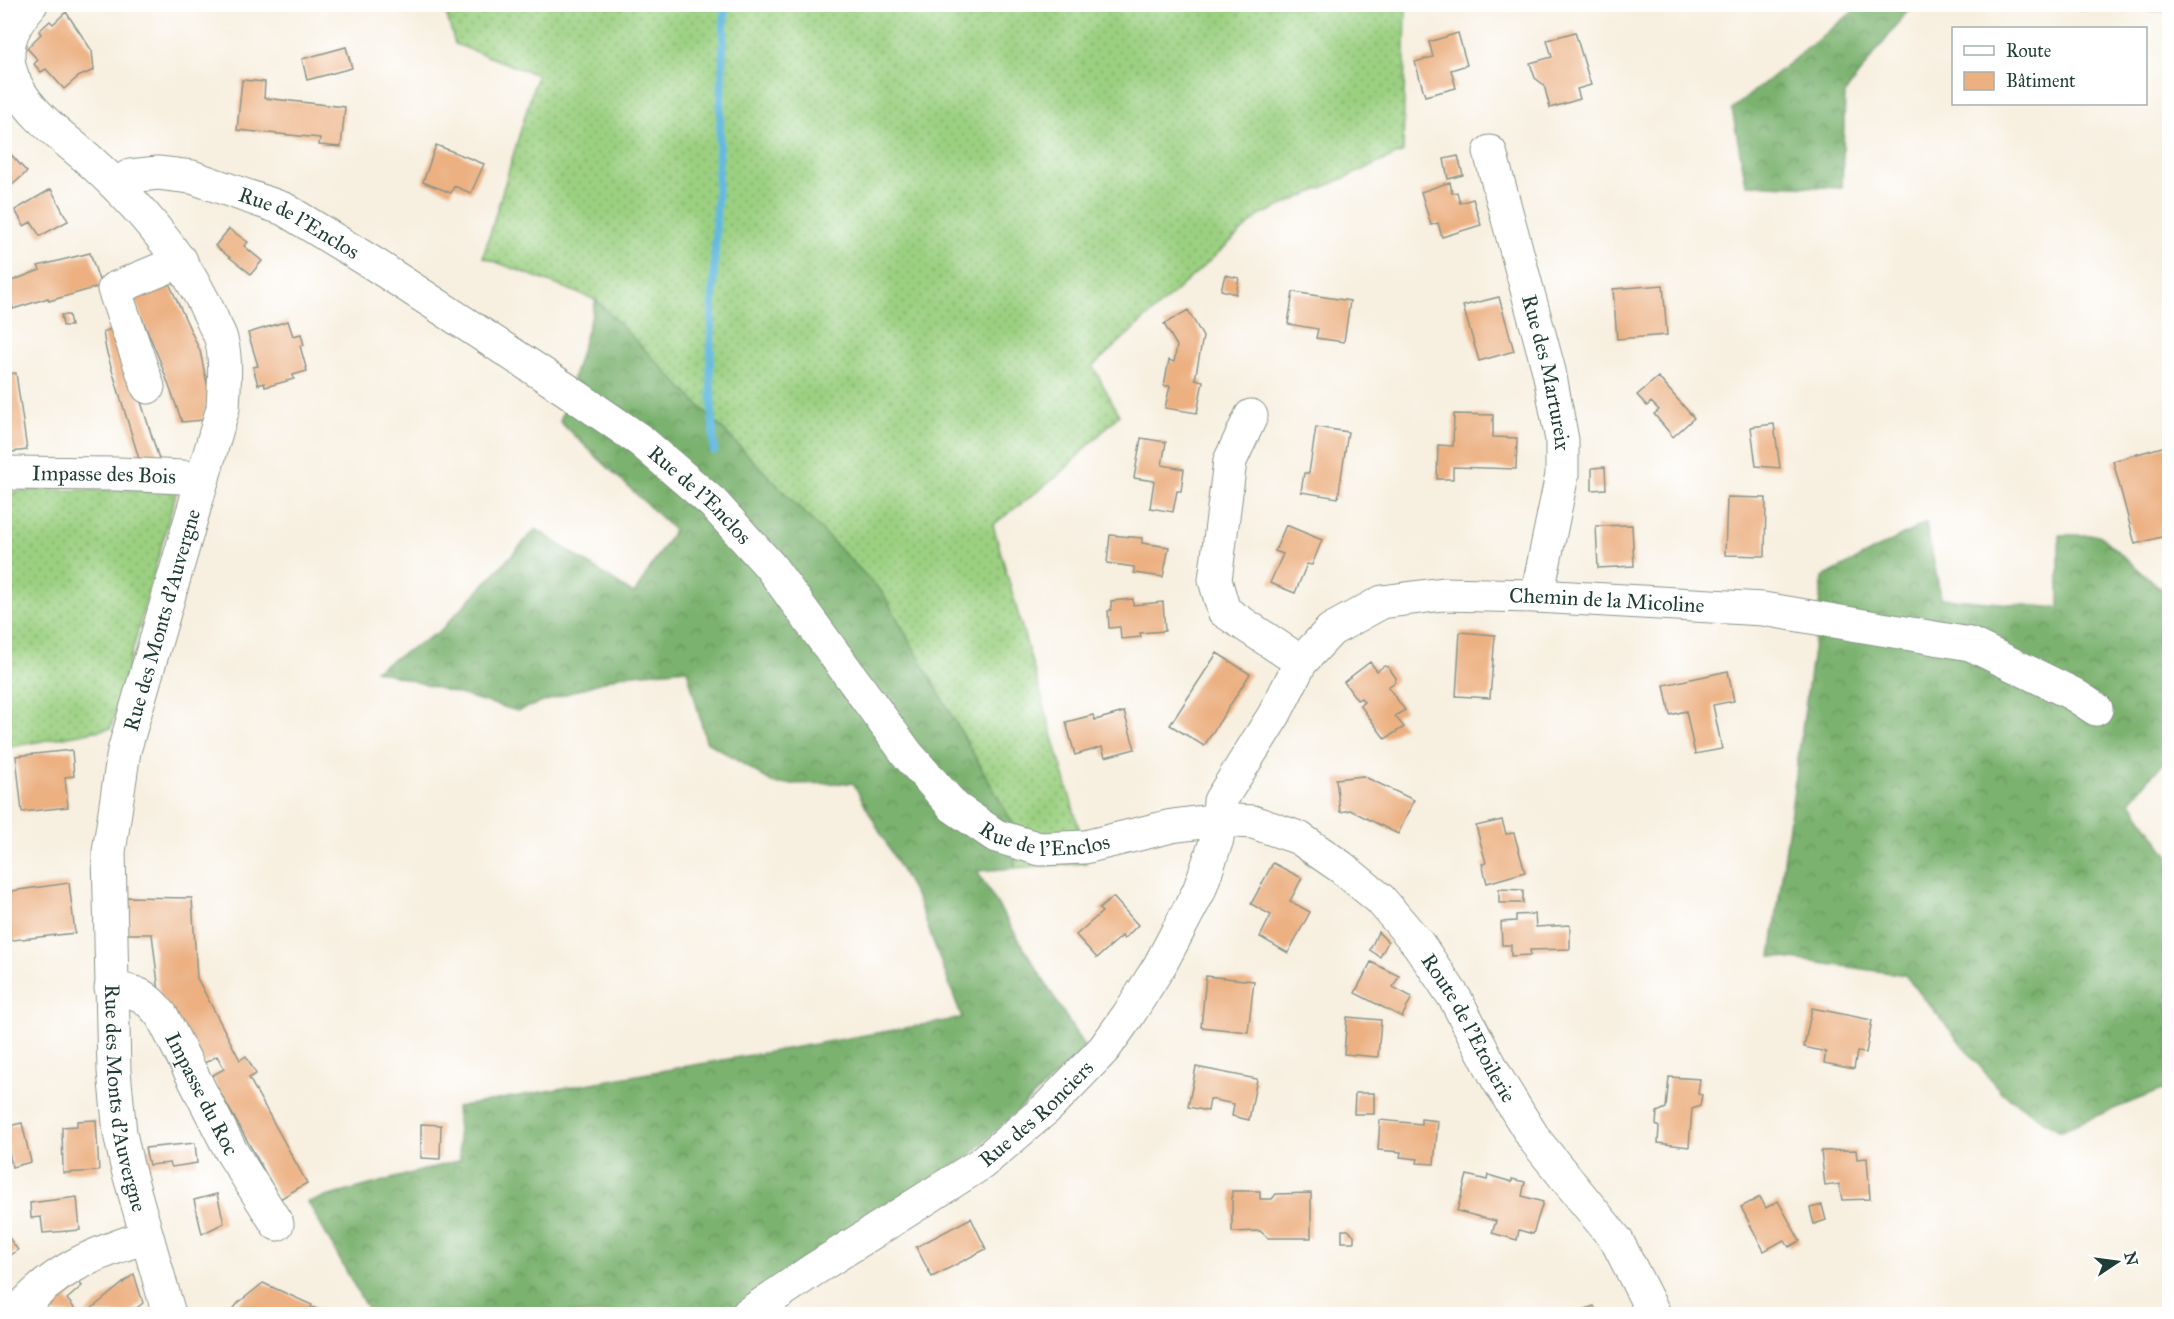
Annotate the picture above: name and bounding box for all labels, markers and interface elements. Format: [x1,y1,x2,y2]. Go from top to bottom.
legend [1952,27,2147,105]
text: Route [2006,40,2051,62]
text: Bâtiment [2006,70,2076,92]
street label: Rue de l'Enclos [235,181,364,265]
street label: Rue des Martureix [1516,292,1575,451]
street label: Rue de l'Enclos [642,440,757,550]
street label: Impasse des Bois [32,460,177,490]
street label: Rue des Monts d'Auvergne [118,506,206,734]
street label: Chemin de la Micoline [1509,582,1705,619]
street label: Rue de l'Enclos [974,815,1112,862]
street label: Route de l'Etoilerie [1415,949,1522,1108]
street label: Rue des Monts d'Auvergne [99,984,152,1215]
street label: Impasse du Roc [159,1028,244,1160]
street label: Rue des Ronciers [974,1055,1099,1173]
north arrow [2087,1232,2147,1292]
text: N [2120,1250,2142,1268]

